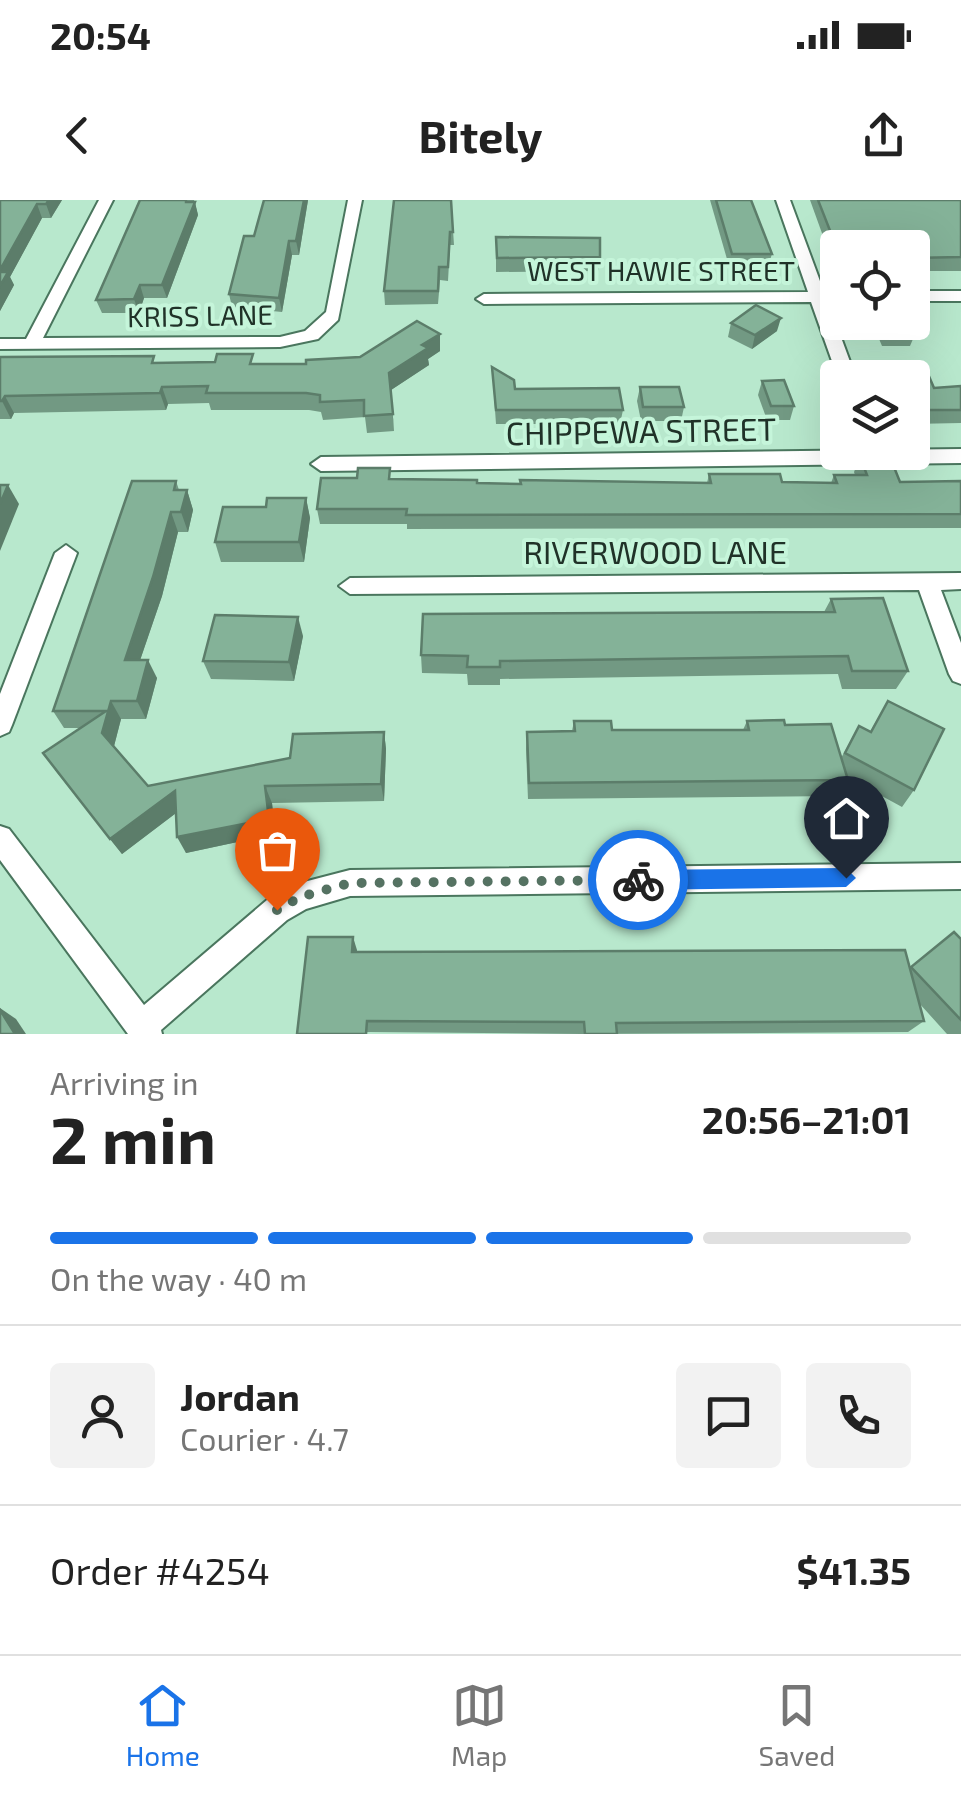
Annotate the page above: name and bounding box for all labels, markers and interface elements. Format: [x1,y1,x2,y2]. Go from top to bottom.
text: 20:54 [50,12,151,58]
icon: back [50,108,105,163]
text: Bitely [418,108,543,162]
icon: share [856,108,911,163]
map controls [820,230,930,470]
button: locate [820,230,930,340]
street label: WEST HAWIE STREET [527,253,795,287]
street label: KRISS LANE [127,297,273,333]
button: layers [820,360,930,470]
street label: CHIPPEWA STREET [506,409,776,451]
street label: RIVERWOOD LANE [523,532,787,570]
pin [804,776,889,879]
icon: home [819,791,874,846]
pin [235,808,320,911]
icon: bag [250,823,305,878]
courier [588,830,688,930]
icon: bike [611,853,666,908]
text: Arriving in [50,1063,199,1101]
text: 20:56–21:01 [702,1096,911,1142]
text: 2 min [50,1099,216,1177]
text: On the way · 40 m [50,1259,307,1297]
button: person [50,1363,155,1468]
button: chat [676,1363,781,1468]
button: phone [806,1363,911,1468]
text: Jordan [180,1373,300,1419]
text: Courier · 4.7 [180,1419,349,1457]
text: Order #4254 [50,1547,270,1593]
text: $41.35 [797,1547,911,1593]
tab: Home [126,1678,200,1772]
tab: Map [451,1678,507,1772]
tab: Saved [759,1678,835,1772]

